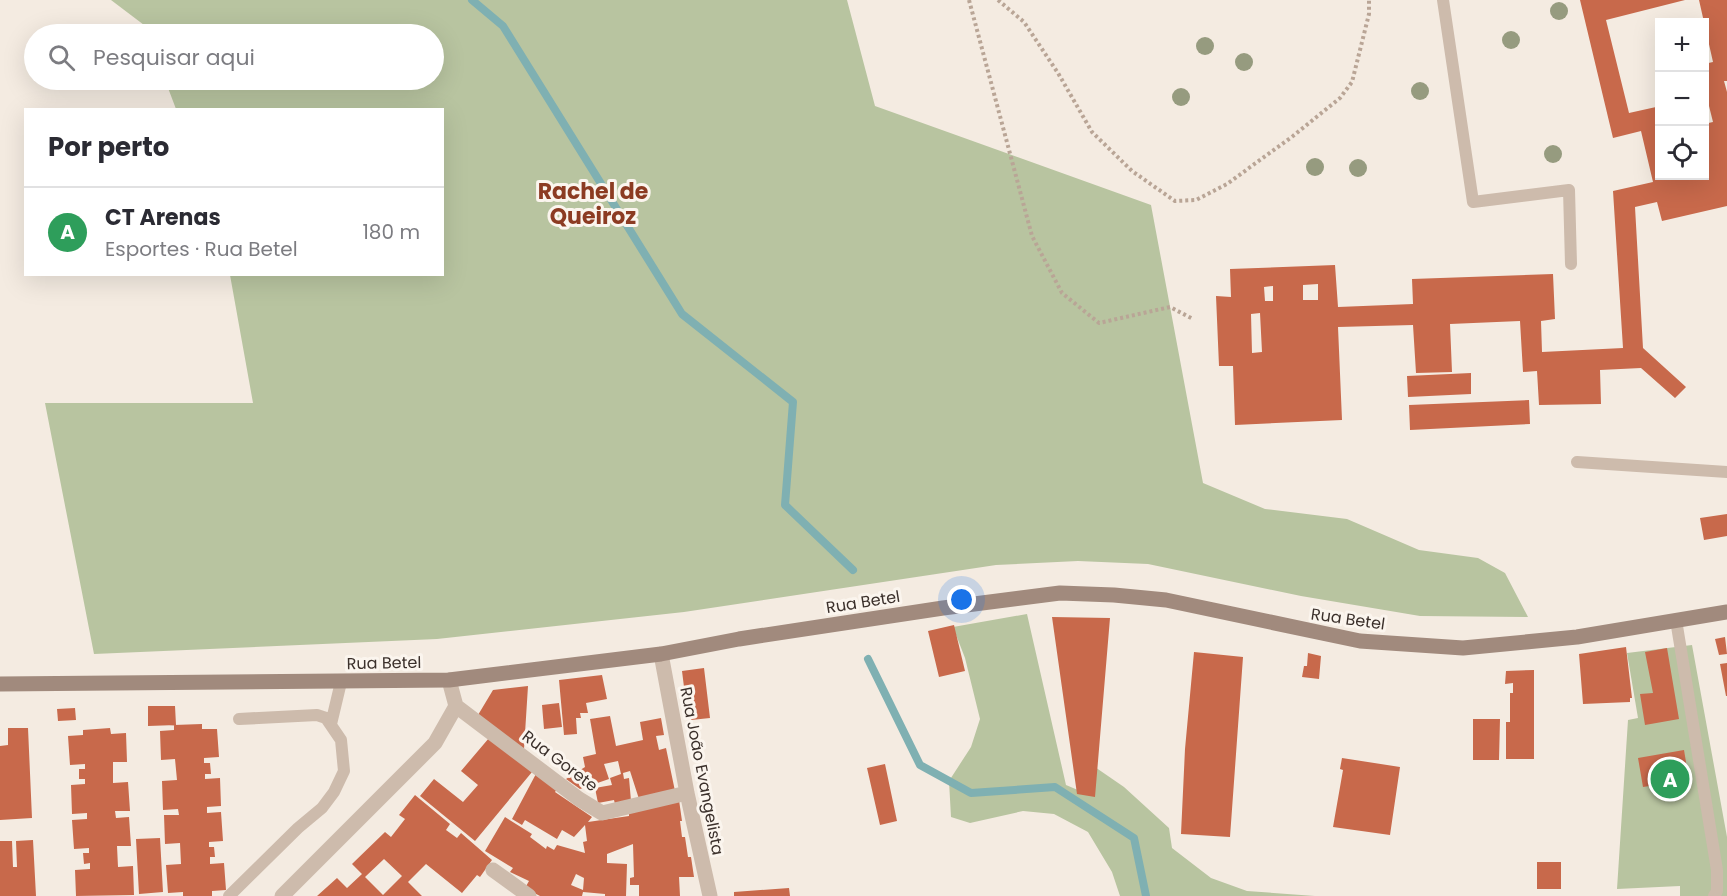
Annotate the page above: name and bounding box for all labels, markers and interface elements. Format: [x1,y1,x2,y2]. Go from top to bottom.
map controls [1655,18,1709,180]
button: + [1655,18,1709,72]
search box [24,24,444,90]
icon: search [45,41,78,74]
text: Pesquisar aqui [93,42,255,73]
button: − [1655,72,1709,126]
button: locate [1655,126,1709,180]
text: Por perto [48,129,169,165]
district label: Rachel de Queiroz [538,176,648,232]
text: CT Arenas [105,202,221,233]
text: A [60,218,75,246]
text: 180 m [362,218,420,246]
text: Esportes · Rua Betel [105,235,298,263]
street label: Rua Betel [824,585,902,619]
your location [947,585,976,614]
street label: Rua Betel [1310,602,1386,636]
street label: Rua Betel [347,651,421,675]
street label: Rua João Evangelista [674,685,730,857]
street label: Rua Gorete [517,725,603,797]
pin: A [1650,756,1690,802]

